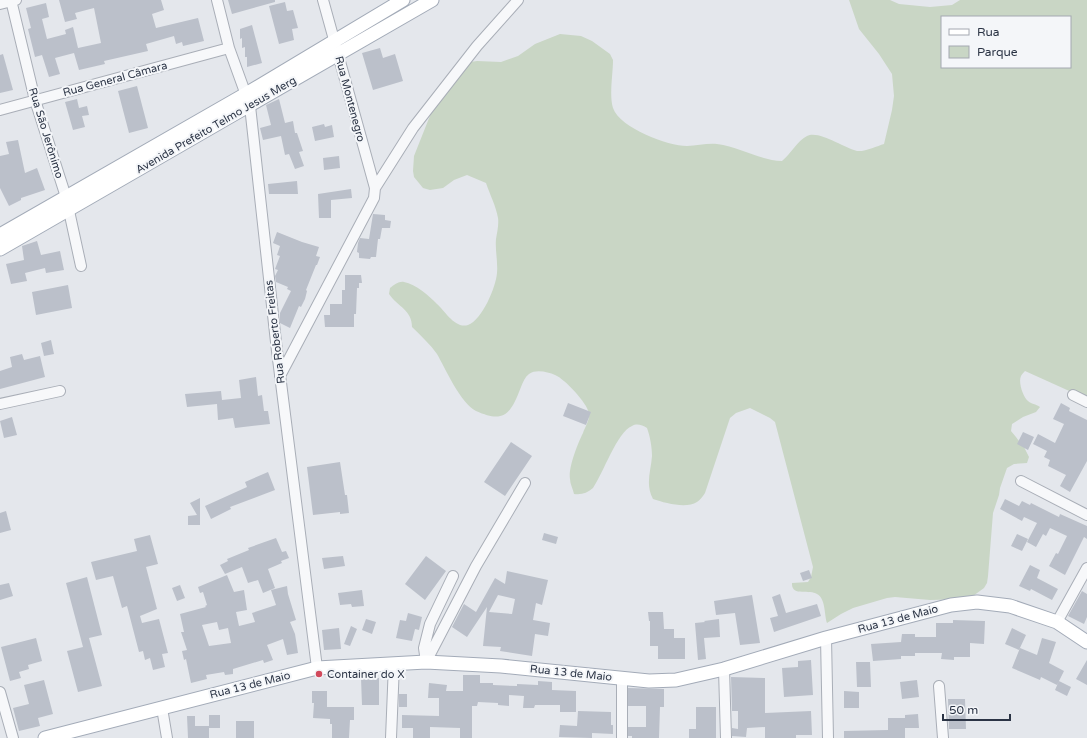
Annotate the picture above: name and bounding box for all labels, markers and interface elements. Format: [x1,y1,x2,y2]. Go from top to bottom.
legend [941,16,1071,68]
text: Rua [977,25,1000,39]
text: Parque [977,45,1018,59]
street label: Rua Montenegro [332,55,368,144]
street label: Rua General Câmara [61,59,169,99]
street label: Avenida Prefeito Telmo Jesus Merg [133,74,299,176]
street label: Rua São Jerônimo [26,86,66,180]
street label: Rua Roberto Freitas [262,279,288,385]
street label: Rua 13 de Maio [856,602,940,636]
street label: Rua 13 de Maio [529,662,613,684]
place label: Container do X [327,668,405,681]
street label: Rua 13 de Maio [208,669,292,701]
marker: Container do X [314,669,324,679]
scale bar [943,696,1010,722]
text: 50 m [949,703,978,717]

